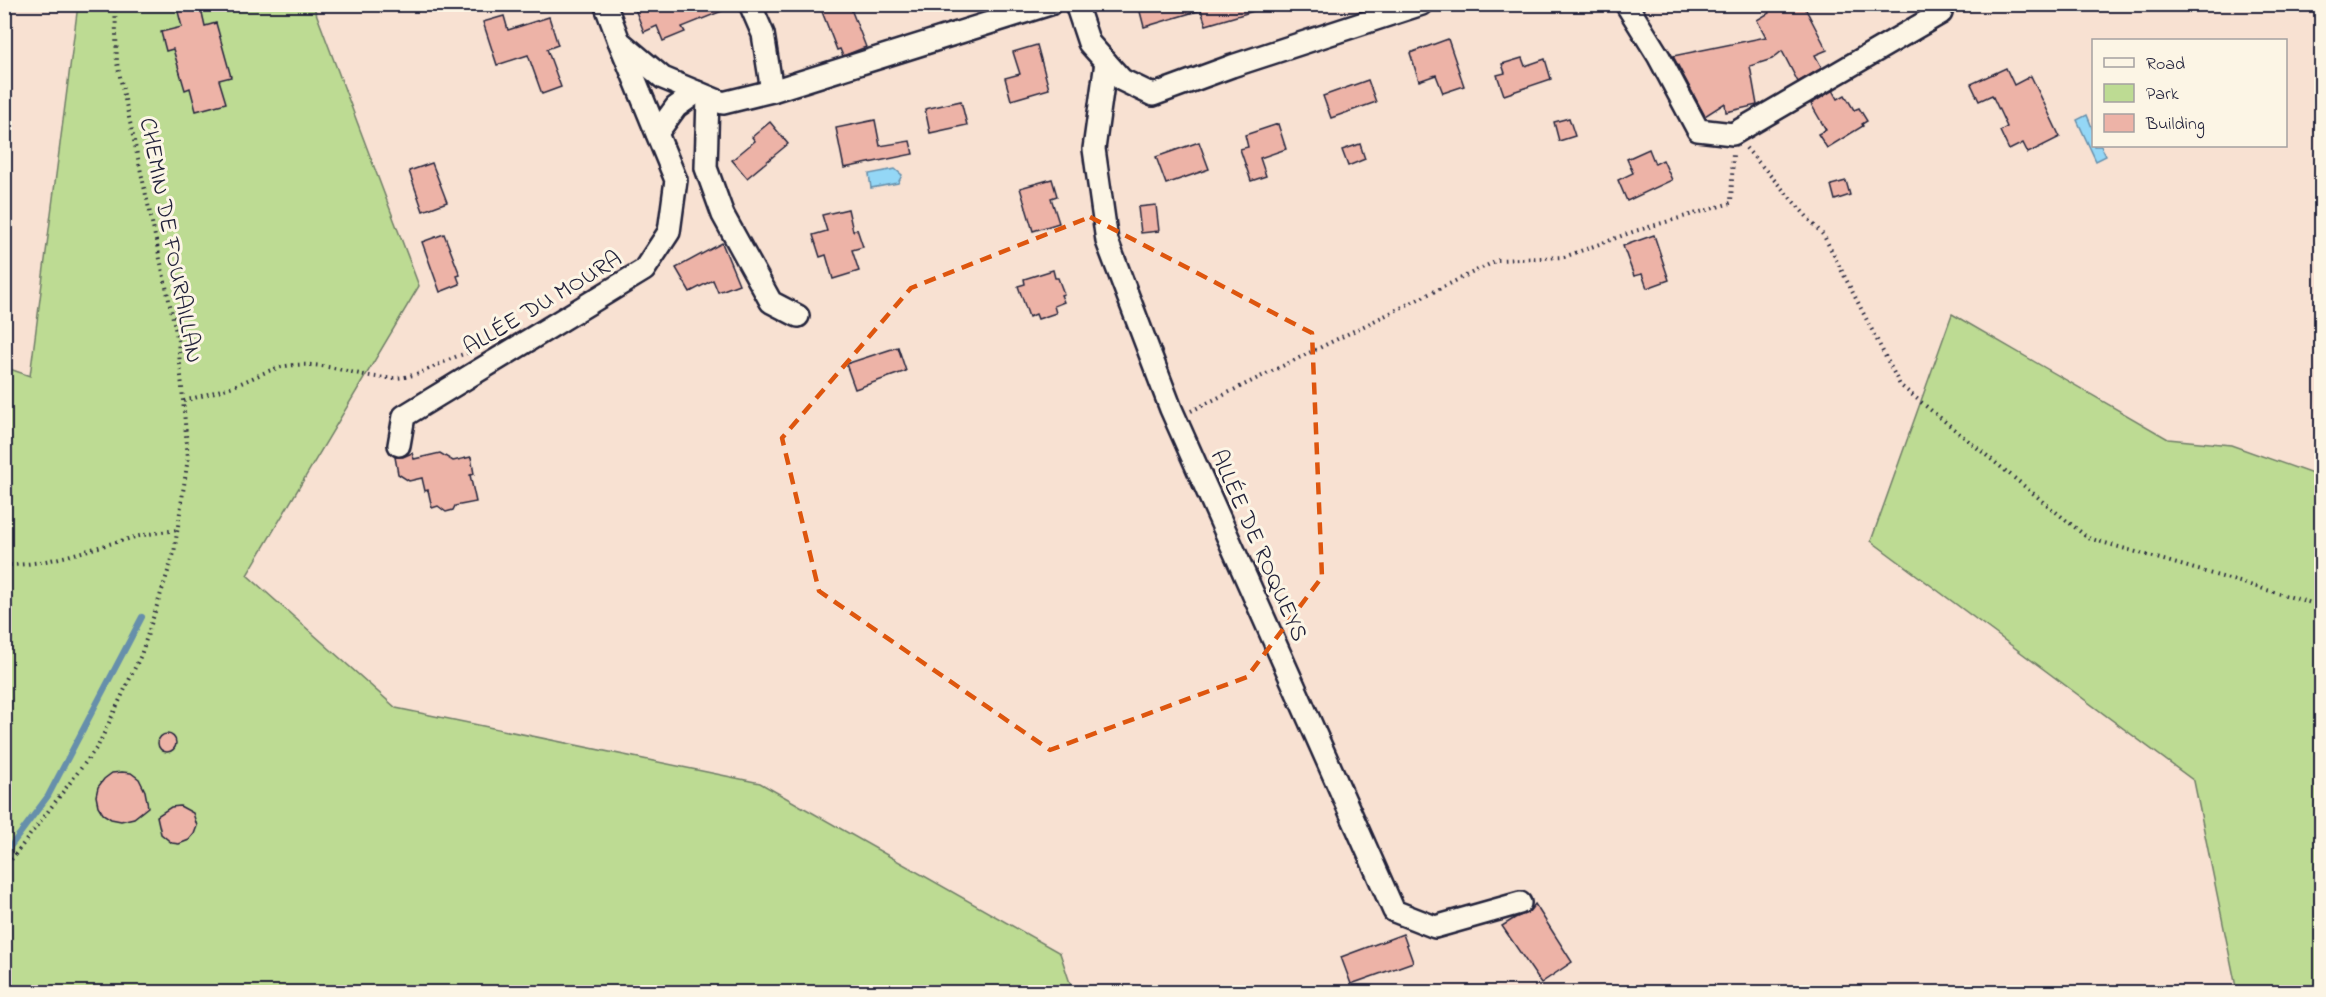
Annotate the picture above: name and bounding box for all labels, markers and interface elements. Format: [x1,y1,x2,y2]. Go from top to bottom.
legend [2092,39,2287,147]
text: Road [2146,52,2185,78]
text: Park [2146,82,2179,108]
text: Building [2145,112,2205,139]
street label: CHEMIN DE FOURAILLAN [129,115,211,366]
street label: ALLÉE DU MOURA [457,243,629,365]
street label: ALLÉE DE ROQUEYS [1200,445,1316,648]

